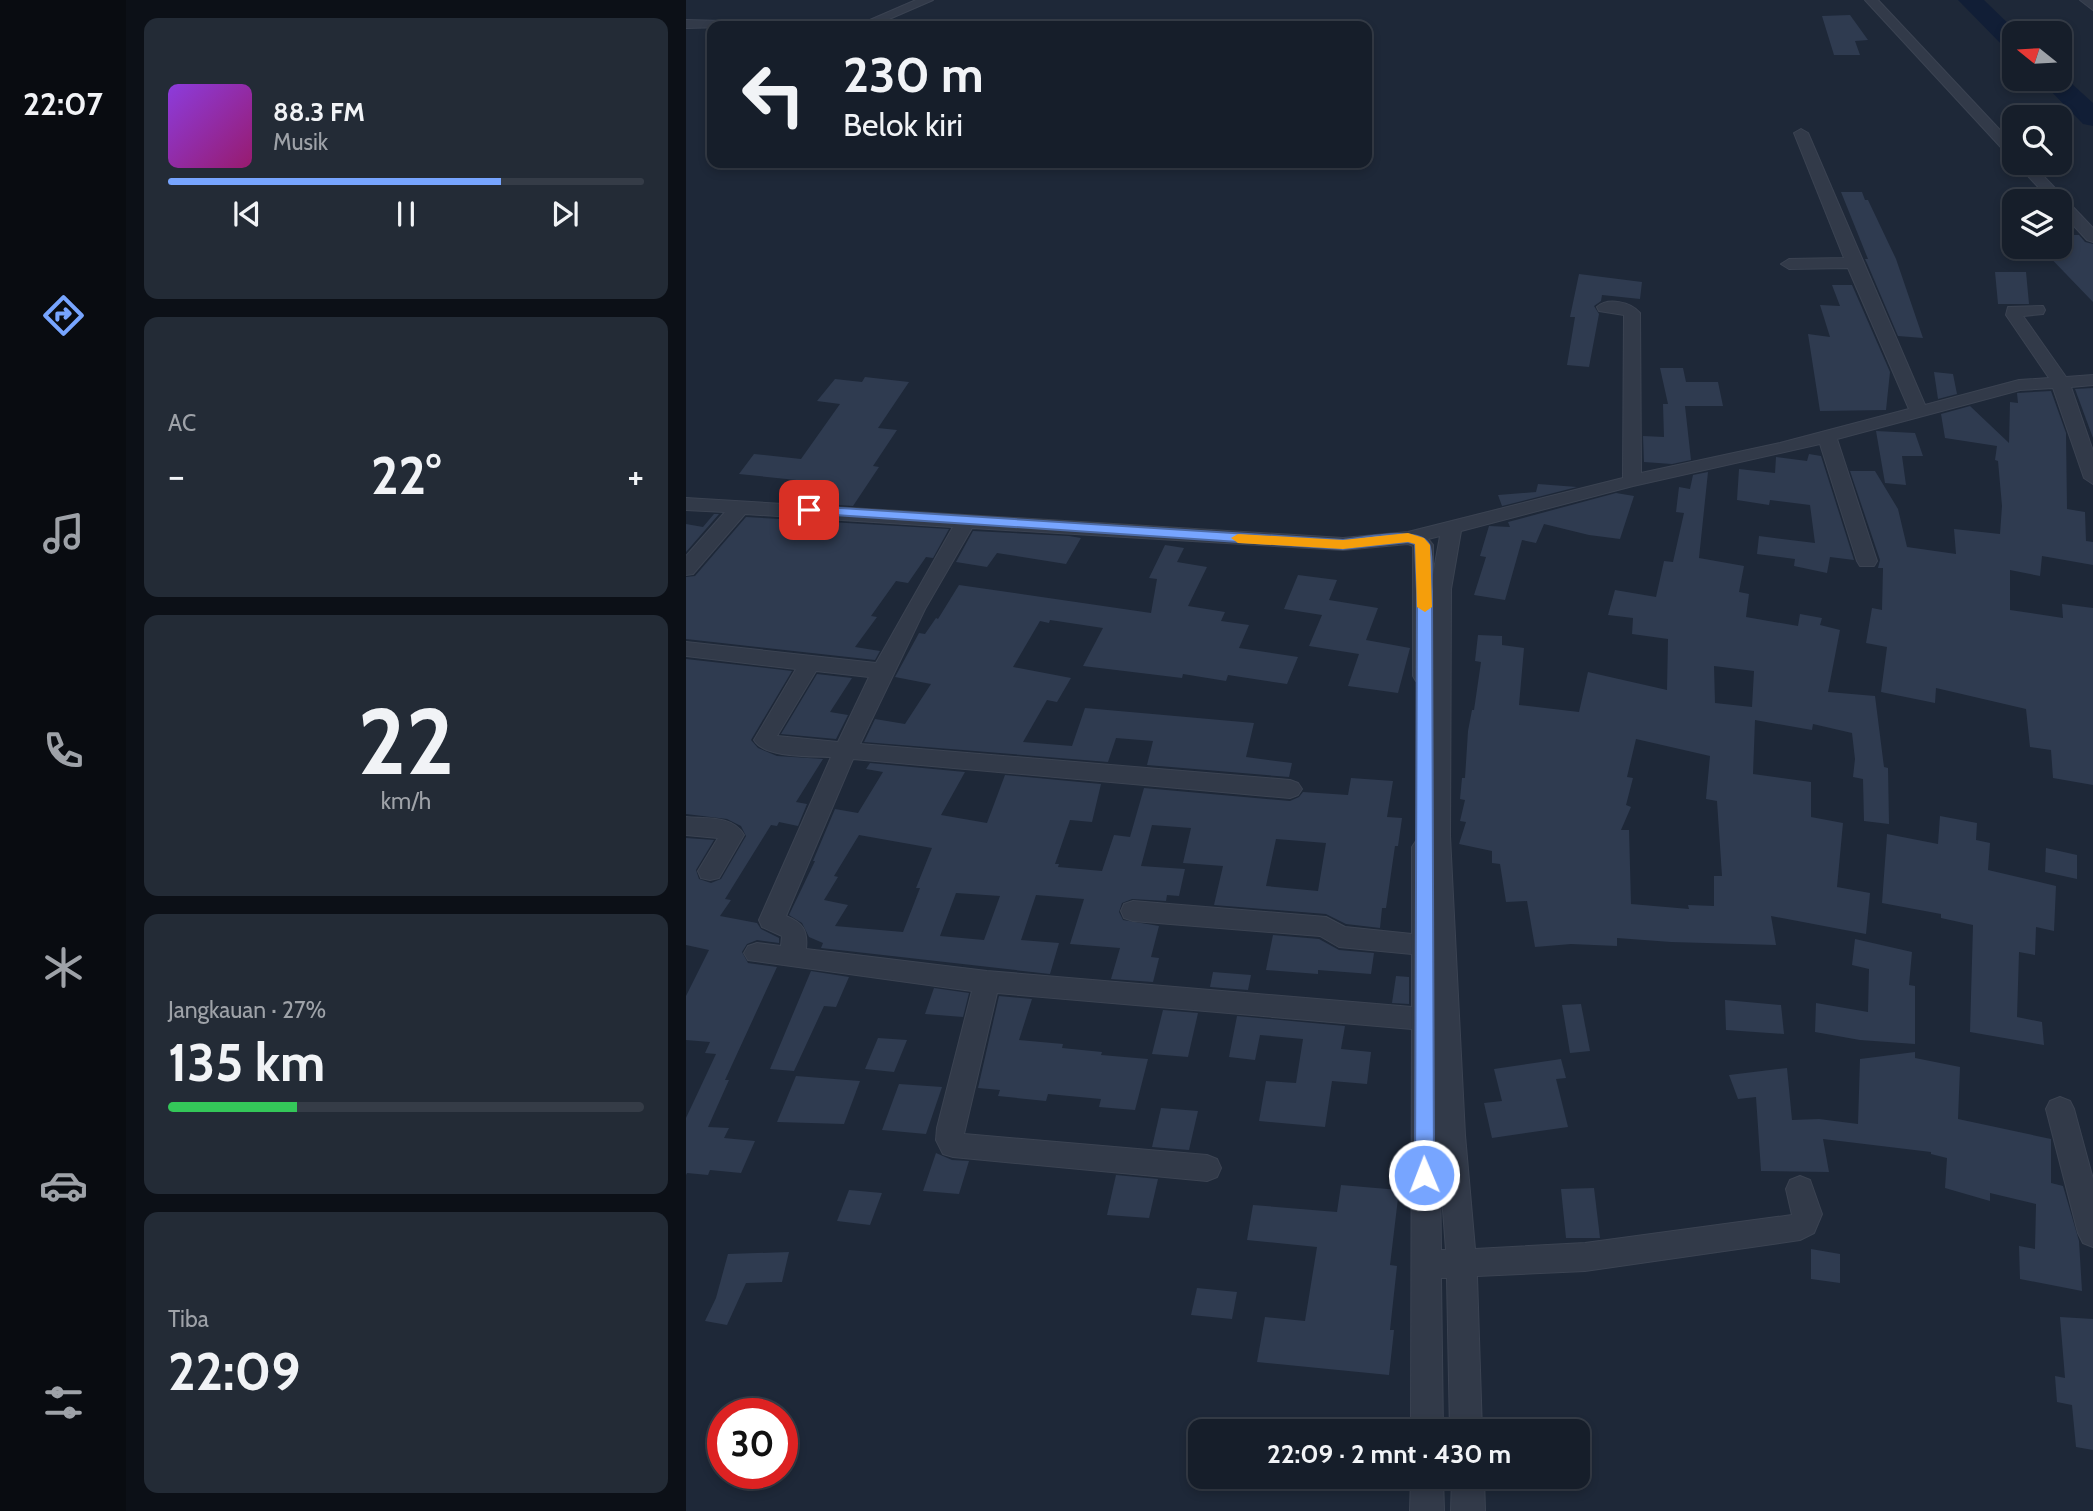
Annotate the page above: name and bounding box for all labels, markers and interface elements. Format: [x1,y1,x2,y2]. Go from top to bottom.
north arrow [2002,21,2072,91]
map controls [2002,21,2072,259]
text: 230 m [843,45,984,104]
icon: left [728,49,819,140]
text: 22:07 [23,84,103,123]
text: 88.3 FM [273,96,365,128]
text: Belok kiri [843,105,963,144]
button: search [2002,105,2072,175]
text: Musik [273,128,328,156]
button: layers [2002,189,2072,259]
icon: previous [228,195,266,233]
icon: pause [387,195,425,233]
icon: next [546,195,584,233]
icon: directions [39,291,88,340]
text: AC [168,409,196,437]
text: 22° [371,444,441,507]
text: − [168,452,185,499]
text: + [627,452,644,499]
pin [779,480,839,540]
icon: arrive [790,491,828,529]
icon: music [39,509,88,558]
text: 22 [358,686,454,797]
icon: phone [39,726,88,775]
text: km/h [381,787,431,815]
icon: climate [39,943,88,992]
text: Jangkauan · 27% [168,996,326,1024]
text: 135 km [168,1031,325,1094]
position arrow [1387,1138,1461,1212]
icon: car [39,1161,88,1210]
text: Tiba [168,1305,209,1333]
text: 22:09 [168,1340,301,1403]
icon: filters [39,1378,88,1427]
speed limit sign: 30 [707,1398,798,1489]
text: 22:09 · 2 mnt · 430 m [1267,1438,1511,1470]

